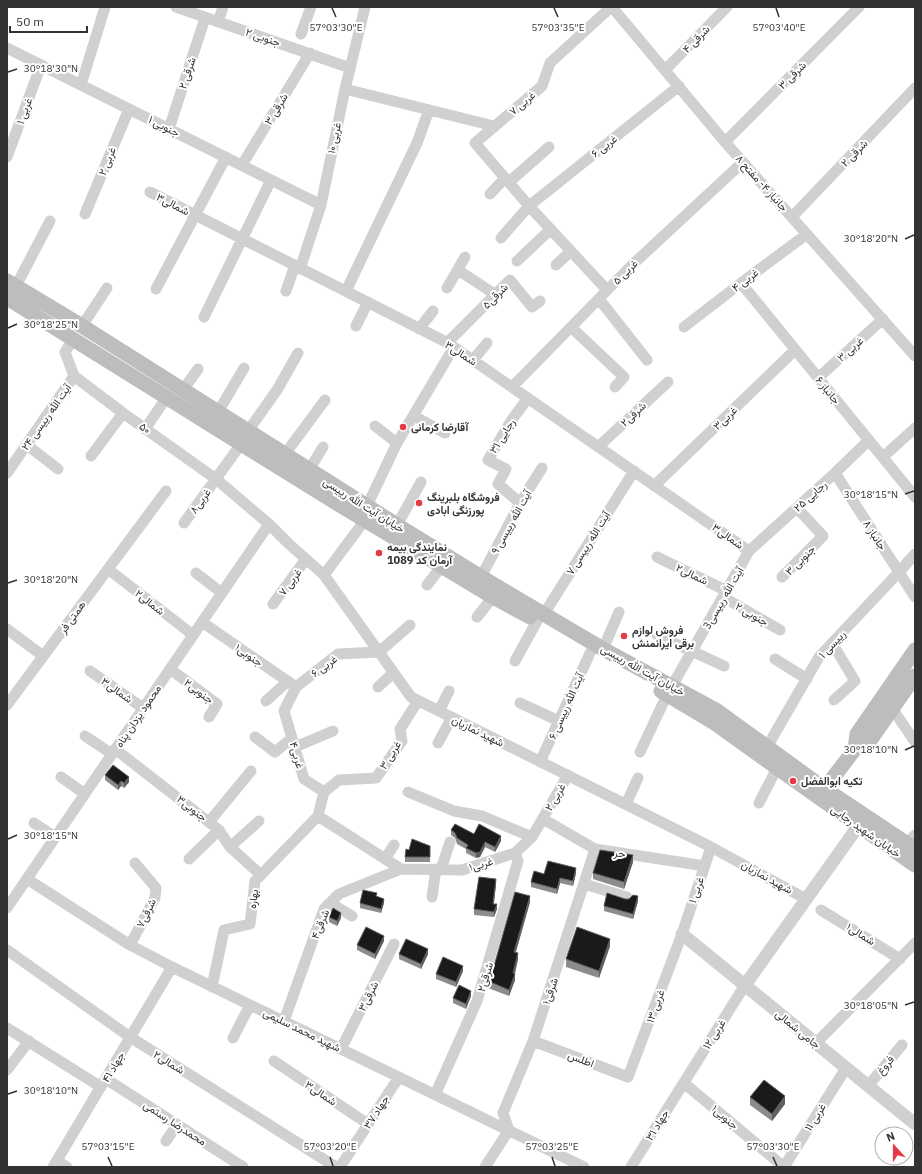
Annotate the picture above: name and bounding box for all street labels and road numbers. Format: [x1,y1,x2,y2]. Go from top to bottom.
street label: شرقی ۴ [679,22,713,56]
street label: جنوبی ۲ [244,25,282,49]
street label: شرقی ۲ [175,55,199,91]
street label: شرقی ۳ [775,58,809,92]
street label: غربی ۷ [506,88,538,118]
street label: شرقی ۳ [261,90,291,127]
street label: غربی ۱ [13,96,35,126]
street label: جنوبی ۱ [146,112,182,140]
street label: غربی ۱۰ [324,121,344,155]
street label: غربی ۶ [588,131,620,160]
street label: شرقی ۲ [838,136,871,170]
street label: غربی ۲ [95,144,119,177]
street label: جانباز ۴- مفتح ۸ [732,152,791,215]
street label: شمالی۳ [154,190,192,218]
street label: غربی ۵ [609,256,641,288]
street label: غربی ۴ [729,265,761,295]
street label: شرقی۵ [479,280,511,312]
street label: غربی ۳ [834,333,866,365]
street label: شمالی۳ [442,337,480,369]
street label: جانباز ۶ [813,373,843,407]
street label: آیت الله رییسی ۲۴ [18,380,75,453]
street label: شرقی۲ [617,398,649,429]
street label: غربی۳ [710,403,740,433]
street label: رجایی ۳۱ [486,416,518,456]
street label: ۵۰ [136,419,154,437]
street label: خیابان آیت الله رییسی [321,474,407,536]
street label: رجایی ۲۵ [790,477,830,515]
street label: غربی۸ [186,486,214,516]
street label: آیت الله رییسی ۹ [488,486,535,557]
street label: آیت الله رییسی ۷ [563,507,614,577]
street label: جانباز ۸ [860,517,890,553]
street label: شمالی۳ [709,520,747,552]
street label: جنوبی ۳ [782,542,818,578]
street label: شمالی۲ [674,560,711,588]
street label: آیت الله رییسی3 [699,563,747,632]
street label: غربی ۷ [275,565,305,598]
street label: شمالی۲ [132,586,168,618]
street label: همتی فر [55,598,89,637]
street label: جنوبی ۲ [733,599,771,629]
street label: رییسی ۱ [815,627,849,661]
street label: جنوبی۱ [232,641,266,669]
street label: خیابان آیت الله رییسی [599,641,687,699]
street label: غربی ۶ [308,652,340,680]
street label: آیت الله رییسی ۶ [545,669,587,741]
street label: شمالی۳ [98,674,136,706]
street label: جنوبی۲ [182,675,216,707]
street label: محمود یزدان پناه [112,682,165,751]
street label: شهید نمازیان [450,712,507,750]
street label: غربی ۳ [376,738,404,772]
street label: غربی۴ [286,740,308,770]
street label: غربی ۲ [542,781,569,813]
street label: جنوبی۳ [174,792,210,824]
street label: خیابان شهید رجایی [828,802,904,860]
street label: حر [612,845,627,861]
street label: غربی۱ [467,854,495,874]
street label: شهید نمازیان [739,857,795,897]
street label: غربی ۱ [685,875,707,905]
street label: بهاره [245,888,261,910]
street label: شرقی۷ [133,896,159,930]
street label: شرقی۴ [308,907,332,941]
street label: شمالی۱ [844,920,878,948]
street label: شرقی۲ [474,960,496,993]
street label: شرقی۱ [539,975,561,1006]
street label: شرقی۳ [355,978,382,1013]
street label: غربی ۱۳ [643,987,668,1024]
street label: شهید محمد سلیمی [261,1005,343,1055]
street label: جامی شمالی [773,1006,823,1052]
street label: غربی ۱۲ [699,1016,729,1052]
street label: شمالی۲ [151,1047,187,1077]
street label: اطلس [566,1048,596,1070]
street label: جهاد ۴۱ [98,1049,128,1085]
street label: فروغ [873,1053,898,1078]
street label: شمالی۳ [302,1077,340,1109]
street label: جهاد ۳۷ [360,1093,392,1131]
street label: محمدرضا رستمی [141,1097,209,1149]
street label: غربی ۱۱ [801,1100,829,1133]
street label: جنوبی۱ [709,1102,741,1132]
street label: جهاد ۳۱ [642,1107,672,1143]

